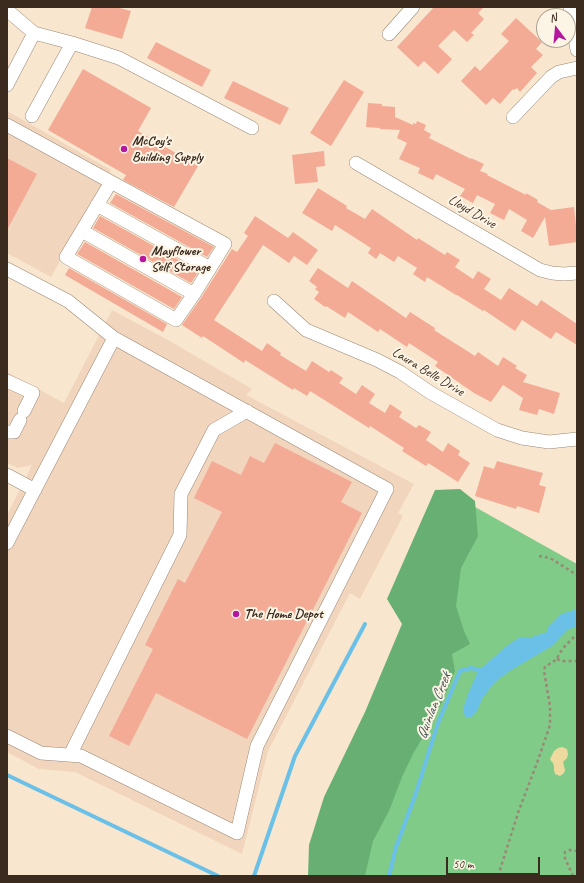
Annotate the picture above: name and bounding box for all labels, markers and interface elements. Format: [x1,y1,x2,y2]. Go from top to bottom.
north arrow [536,8,576,48]
text: N [548,10,558,25]
place label: McCoy's Building Supply [132,133,203,166]
marker: McCoy's Building Supply [119,144,129,154]
street label: Lloyd Drive [445,192,499,232]
place label: Mayflower Self Storage [151,243,210,276]
marker: Mayflower Self Storage [138,254,148,264]
street label: Laura Belle Drive [389,344,467,400]
place label: The Home Depot [244,606,323,622]
marker: The Home Depot [231,609,241,619]
water label: Quinlan Creek [413,670,455,742]
scale bar [448,849,542,875]
text: 50 m [453,856,473,872]

